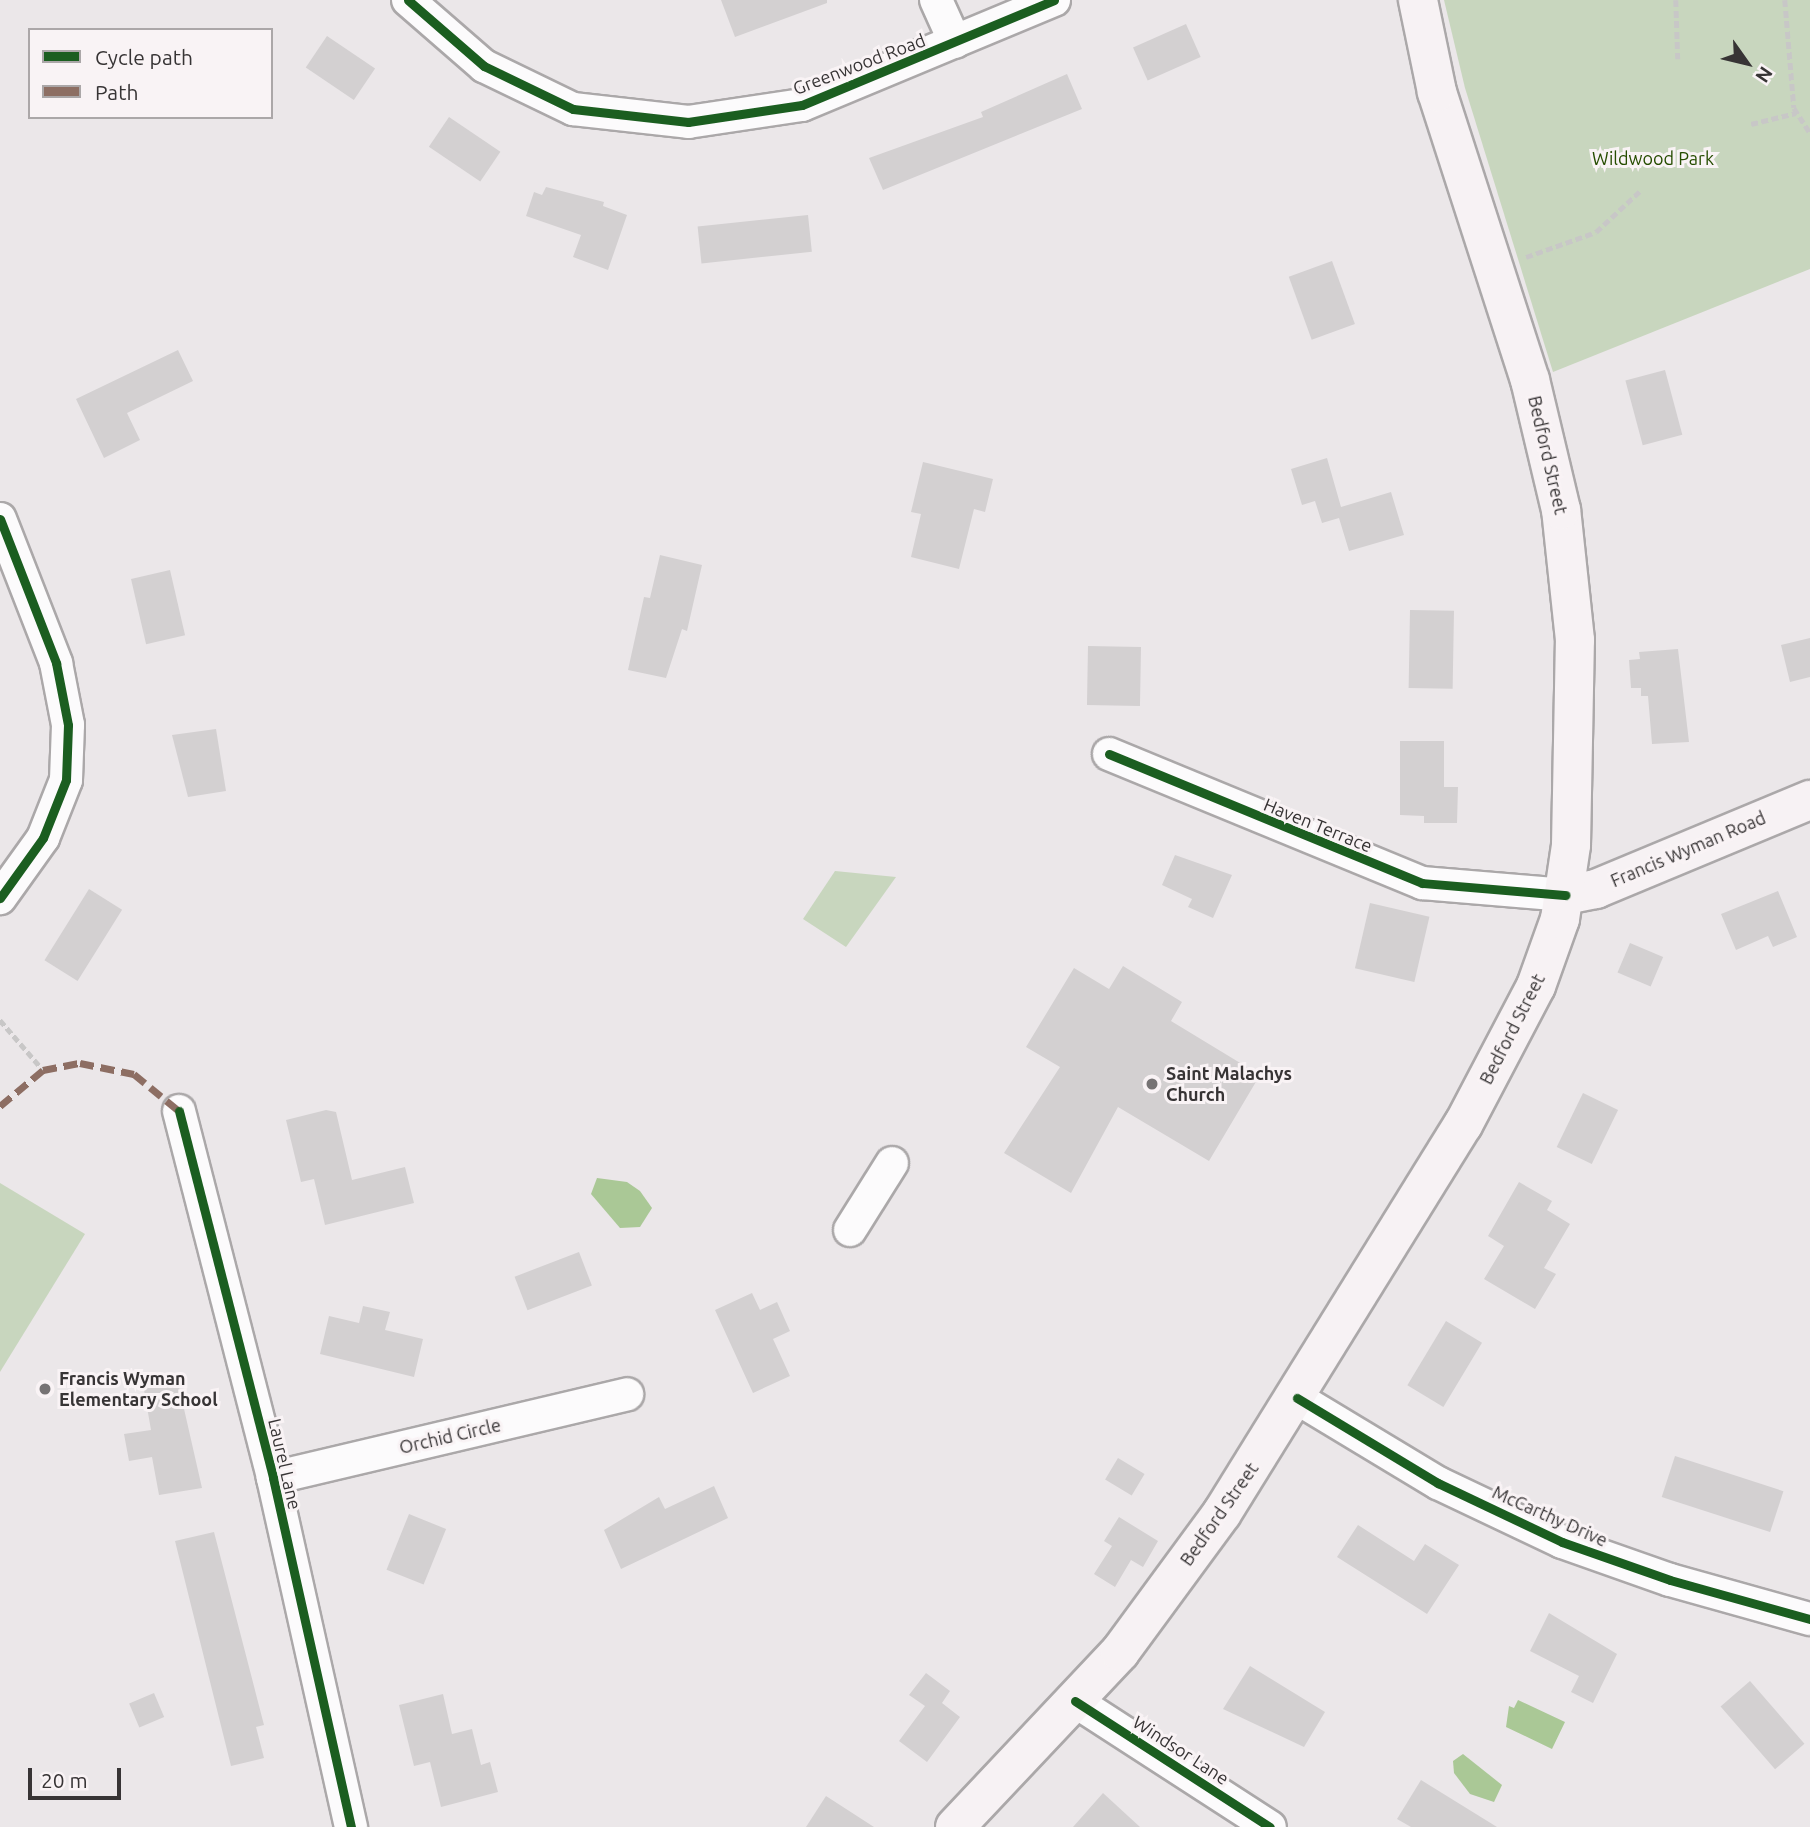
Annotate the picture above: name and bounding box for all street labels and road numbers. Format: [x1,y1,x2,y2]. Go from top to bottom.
street label: Greenwood Road [790,29,928,99]
street label: Bedford Street [1524,394,1572,516]
street label: Haven Terrace [1261,793,1375,857]
street label: Francis Wyman Road [1607,807,1769,891]
street label: Bedford Street [1475,970,1549,1088]
street label: Orchid Circle [397,1414,503,1458]
street label: Laurel Lane [264,1416,306,1512]
street label: Bedford Street [1175,1458,1263,1570]
street label: McCarthy Drive [1489,1481,1611,1551]
street label: Windsor Lane [1129,1711,1233,1789]

